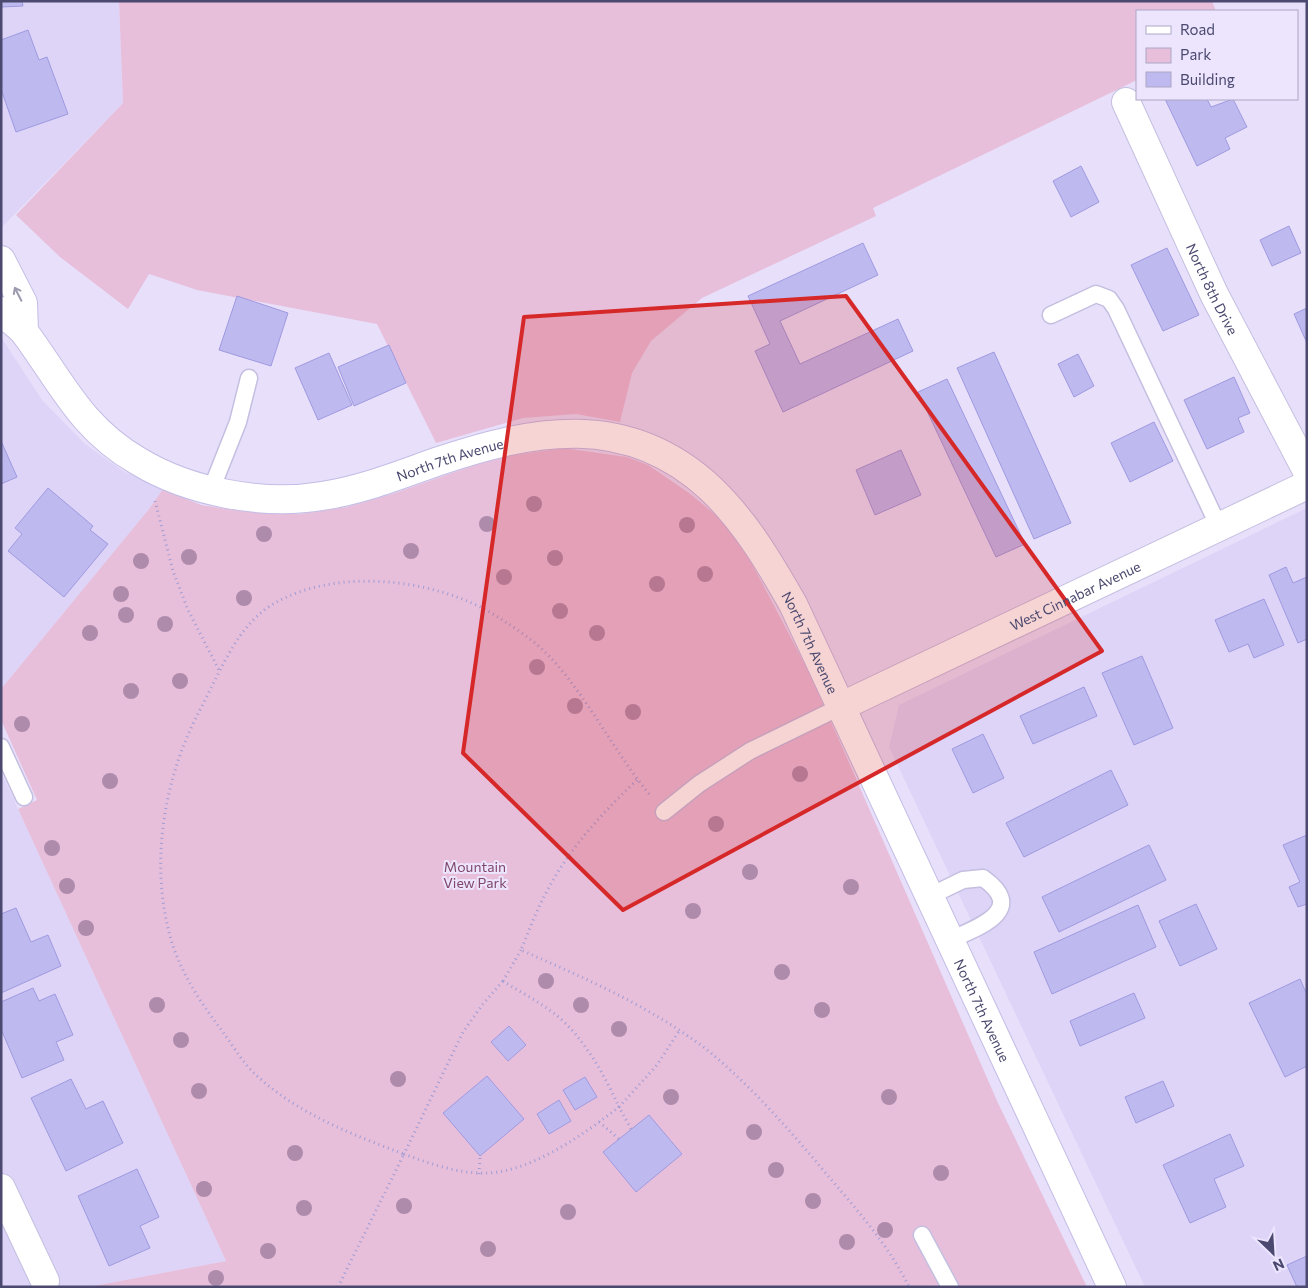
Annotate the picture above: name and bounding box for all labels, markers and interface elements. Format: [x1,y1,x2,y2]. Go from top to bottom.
legend [1136,10,1298,100]
text: Road [1180,20,1215,38]
text: Park [1180,45,1211,63]
text: Building [1180,70,1235,88]
street label: North 8th Drive [1183,240,1242,338]
one-way arrow [13,287,23,302]
street label: North 7th Avenue [394,434,505,484]
street label: West Cinnabar Avenue [1007,557,1143,634]
street label: North 7th Avenue [779,588,842,696]
park label: Mountain View Park [443,858,507,891]
street label: North 7th Avenue [951,956,1014,1064]
north arrow [1248,1228,1298,1278]
text: N [1270,1255,1287,1275]

